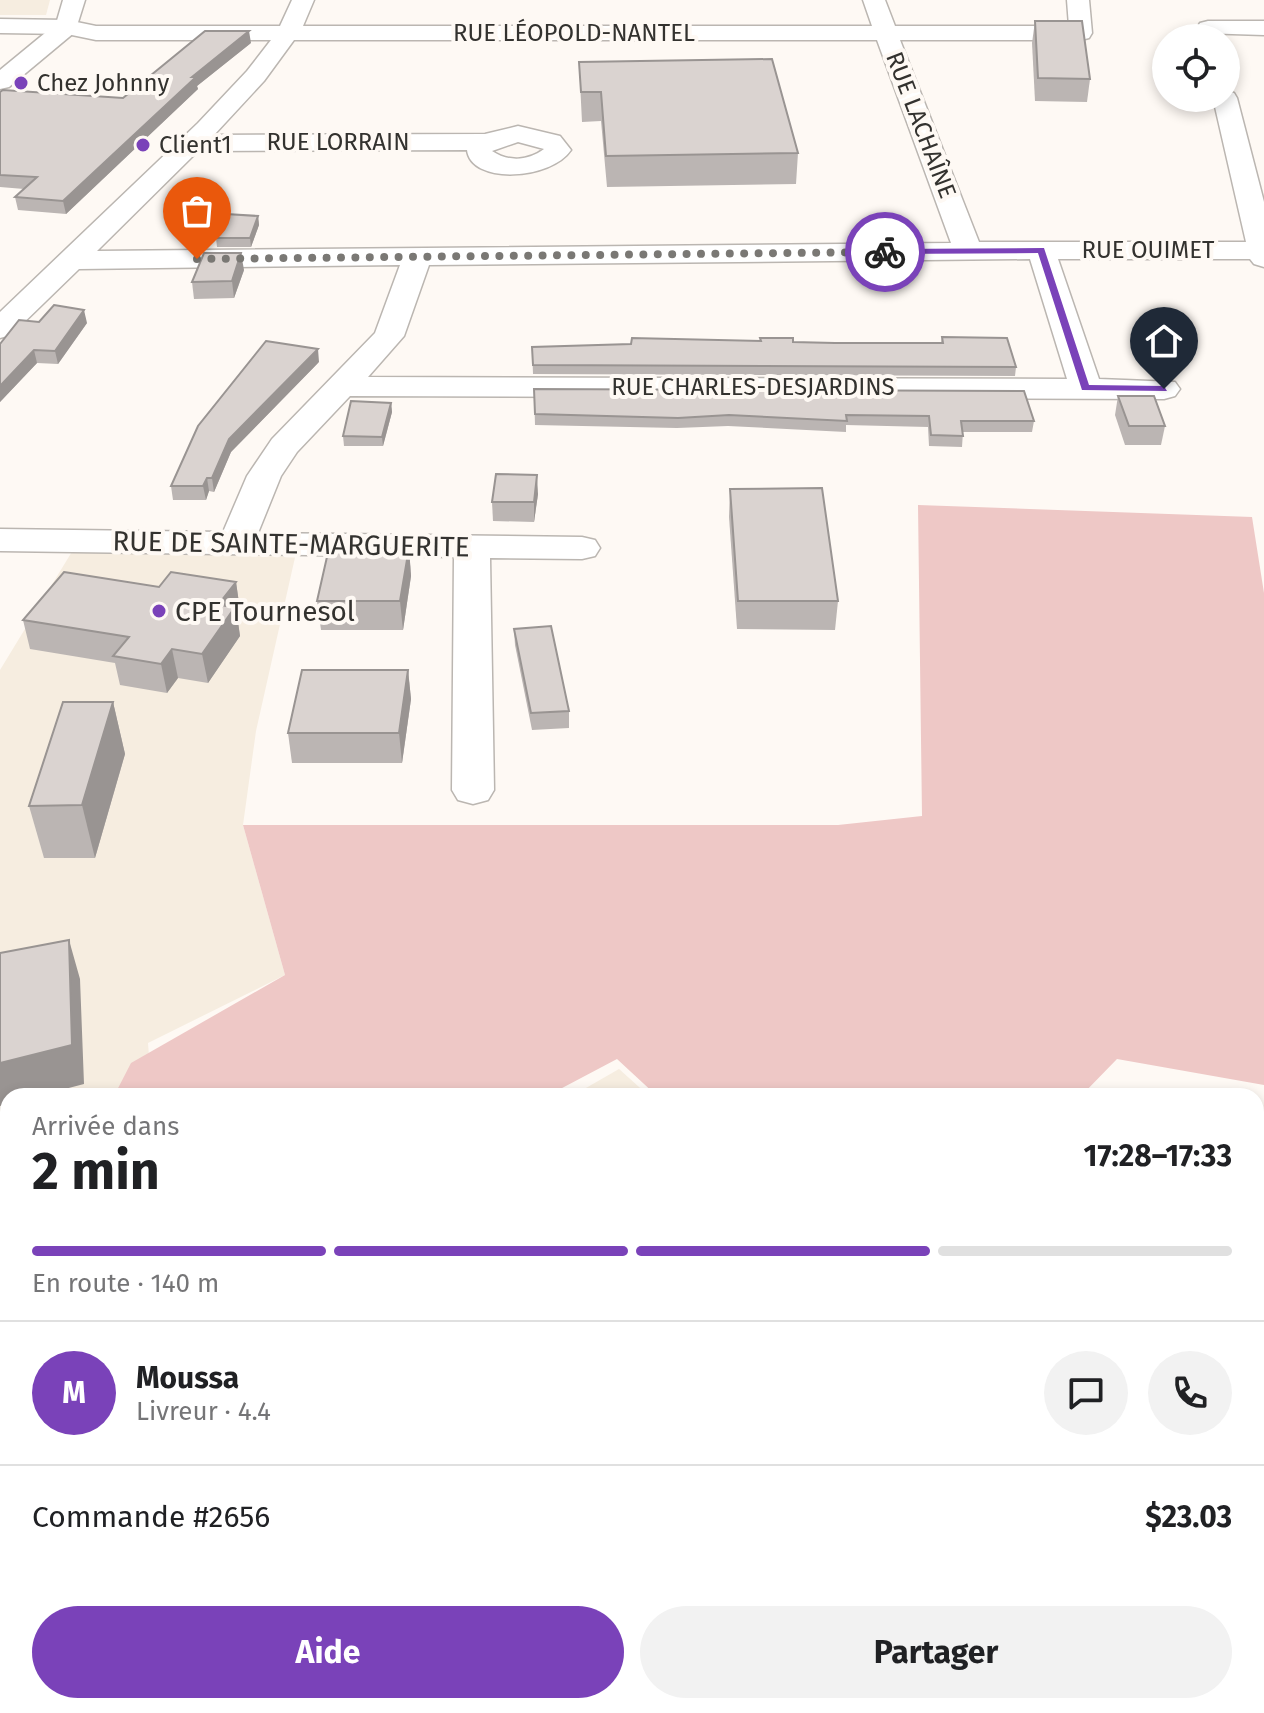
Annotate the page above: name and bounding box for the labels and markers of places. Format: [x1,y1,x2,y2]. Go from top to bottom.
place label: Chez Johnny [37,69,169,97]
marker: Chez Johnny [12,74,30,92]
place label: Client1 [159,131,232,159]
marker: Client1 [134,136,152,154]
pin [163,177,231,259]
pin [1130,307,1198,389]
place label: CPE Tournesol [175,595,355,628]
marker: CPE Tournesol [150,602,168,620]

